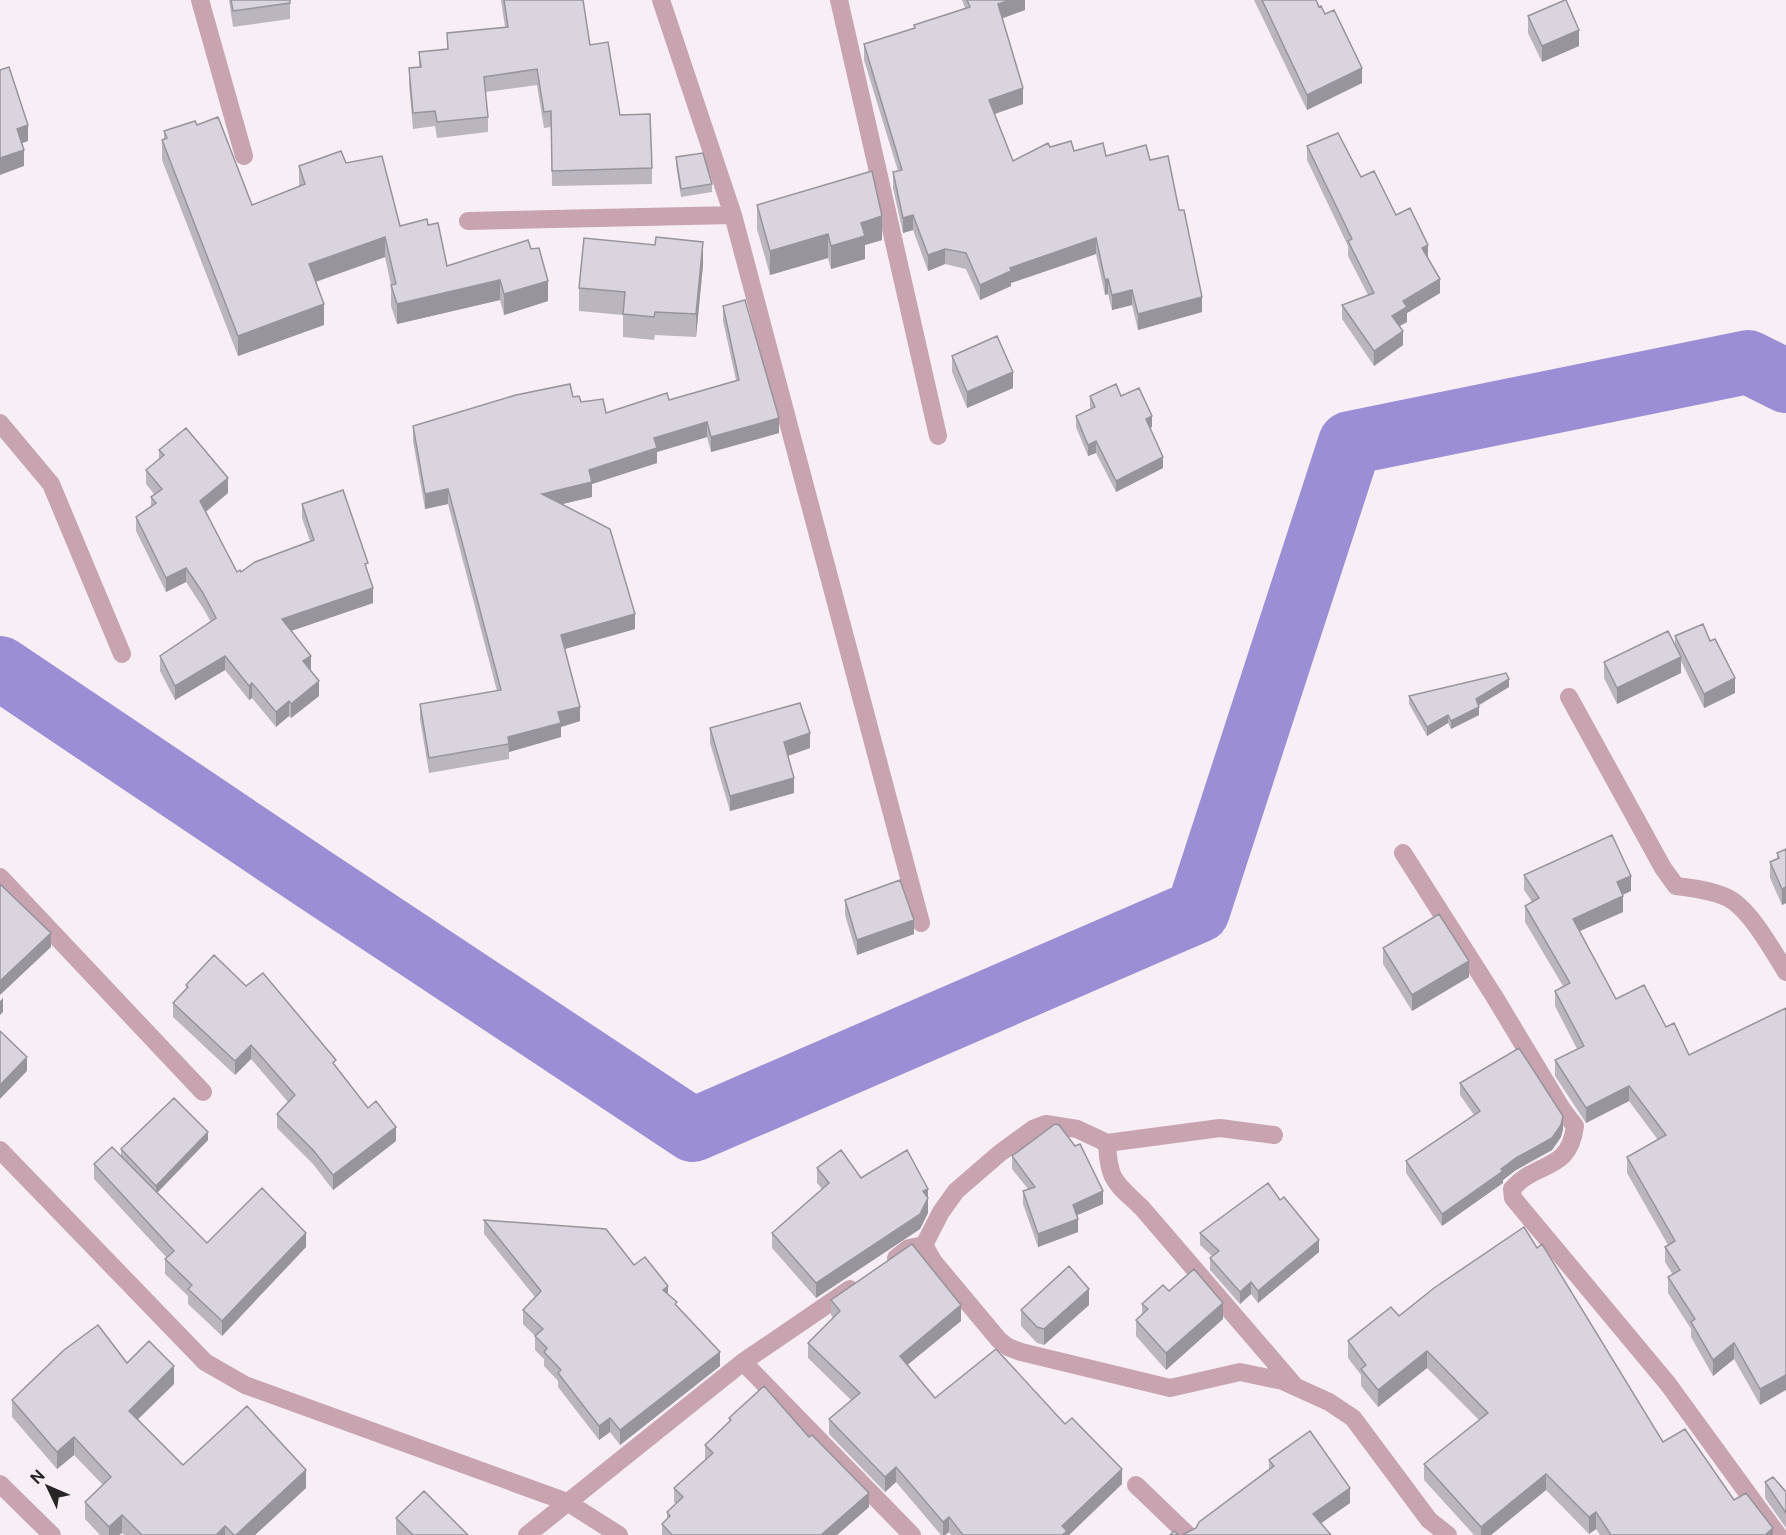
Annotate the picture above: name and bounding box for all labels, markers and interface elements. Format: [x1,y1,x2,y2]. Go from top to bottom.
north arrow [18,1457,78,1517]
text: N [26,1466,49,1488]

